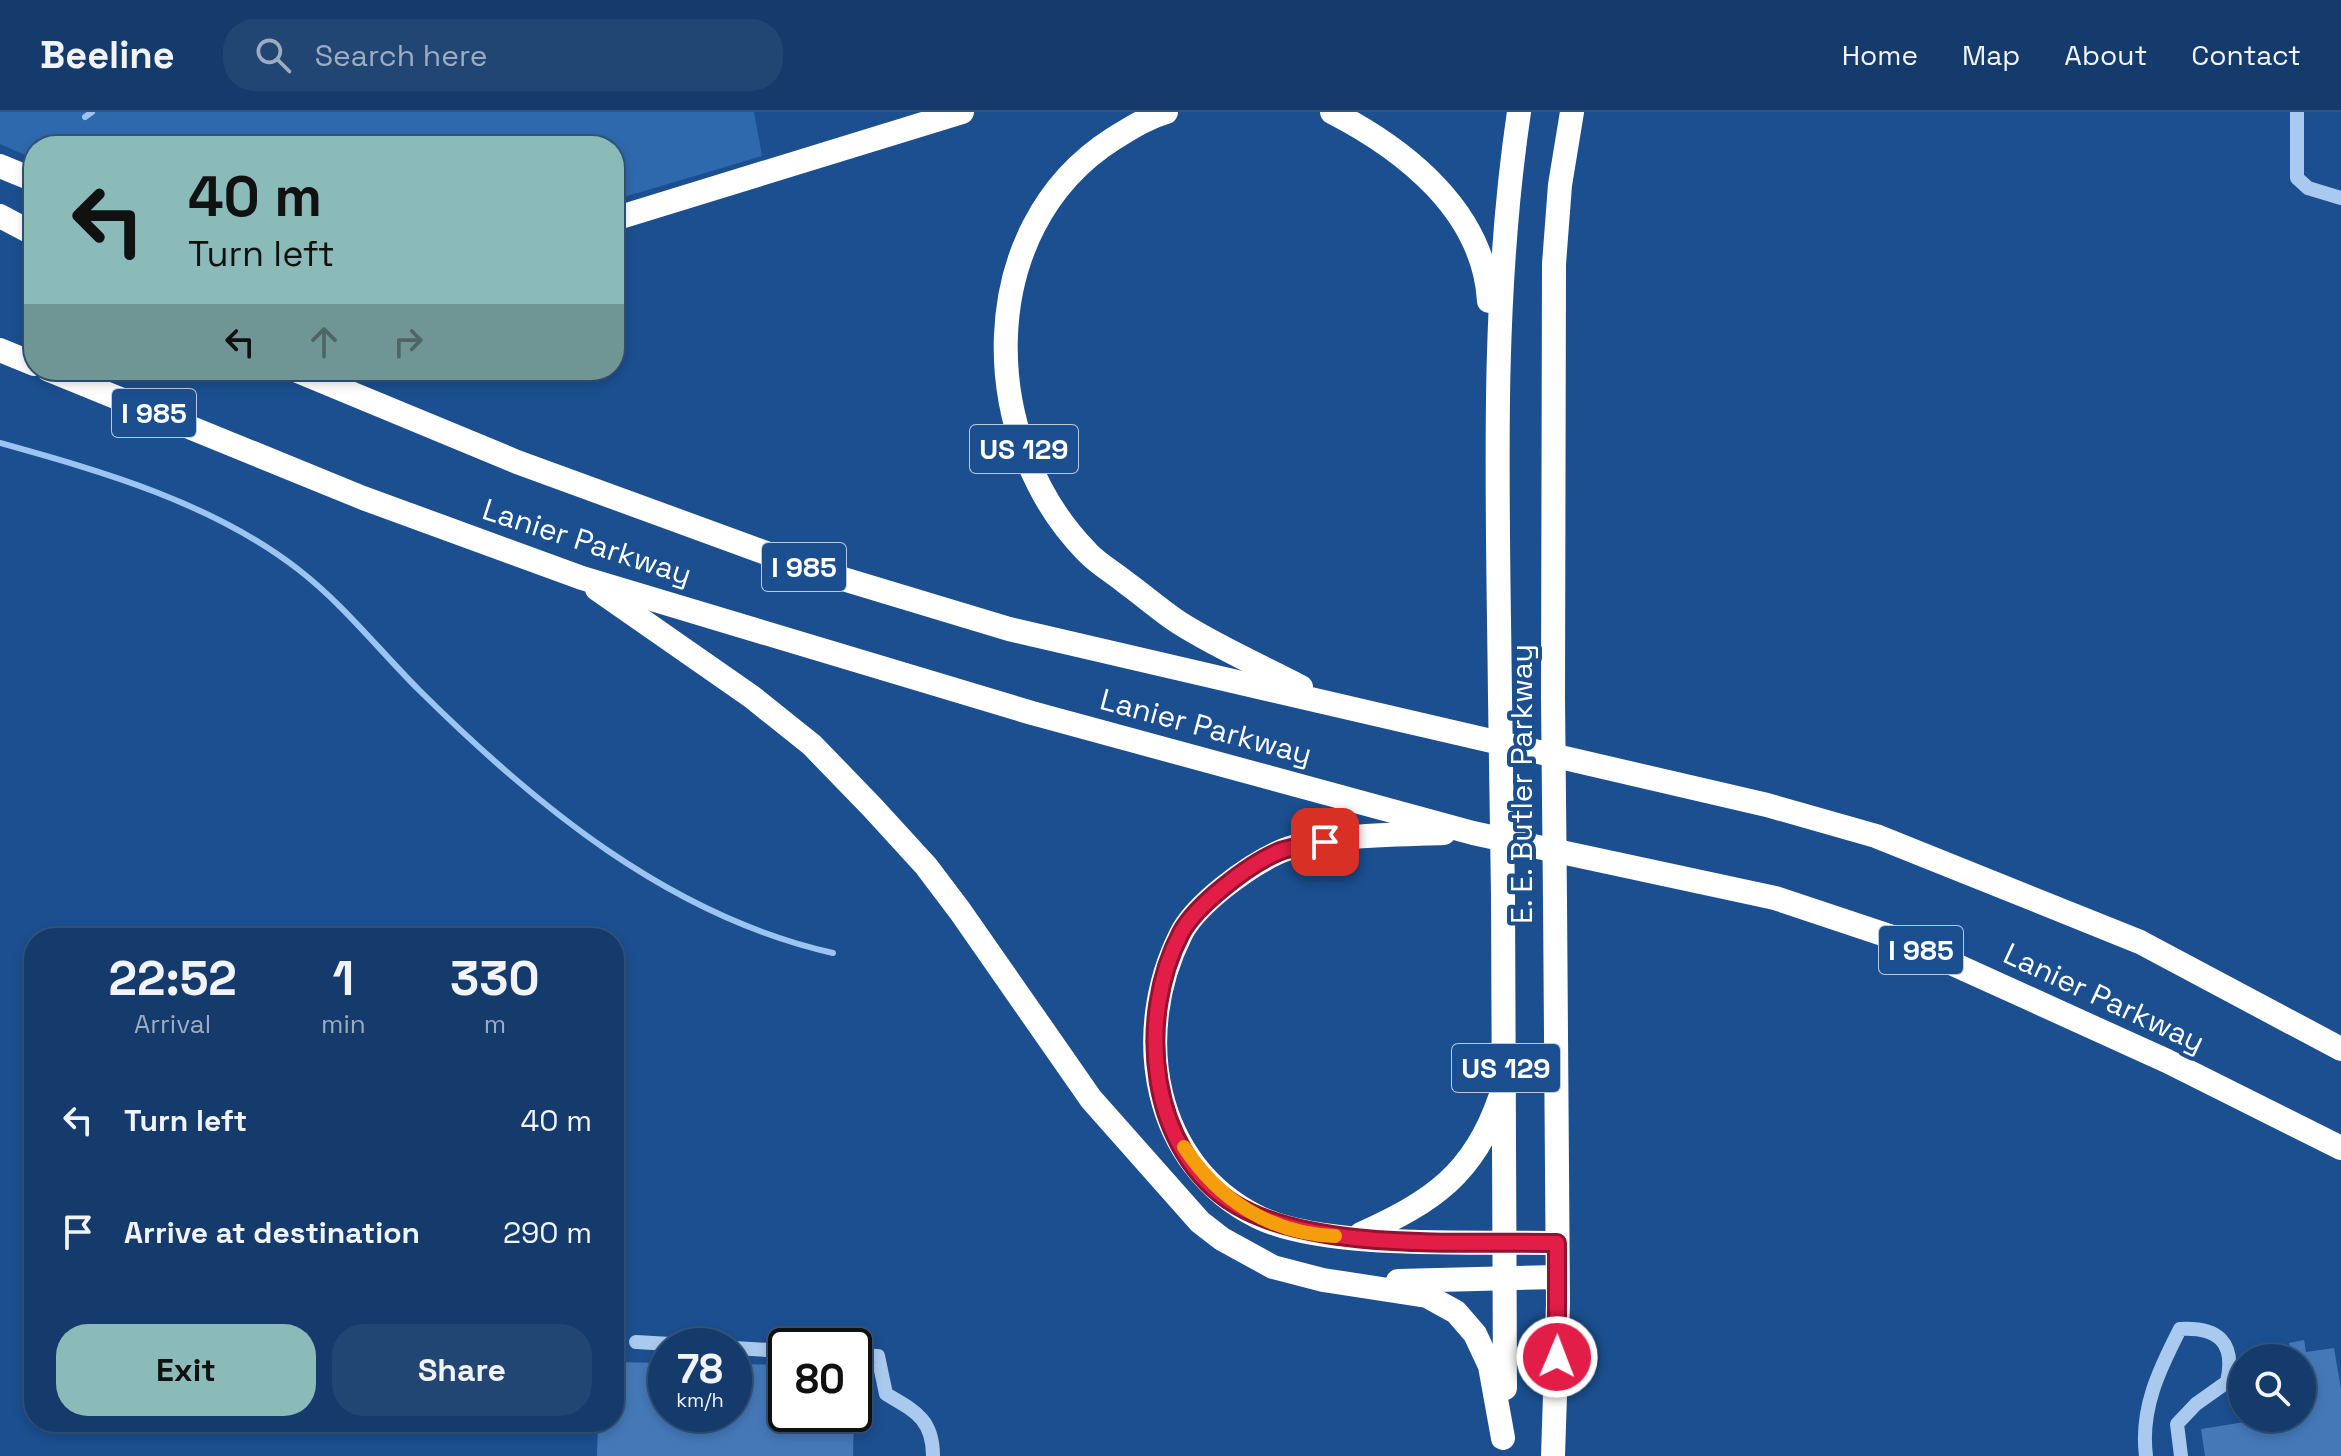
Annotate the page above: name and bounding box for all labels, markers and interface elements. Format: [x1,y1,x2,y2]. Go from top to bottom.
search box [223,19,783,91]
text: Beeline [40,31,175,79]
icon: search [251,33,295,77]
text: Search here [315,36,488,75]
text: Home [1842,37,1918,73]
text: Map [1962,37,2020,73]
text: About [2064,37,2147,73]
text: Contact [2191,37,2301,73]
text: 40 m [188,161,322,232]
icon: left [56,168,160,272]
text: Turn left [188,231,335,277]
icon: left [218,320,262,364]
icon: ahead [302,320,346,364]
icon: right [386,320,430,364]
road number: I 985 [112,389,196,437]
road number: US 129 [970,425,1078,473]
street label: Lanier Parkway [478,489,697,594]
road number: I 985 [762,543,846,591]
street label: E. E. Butler Parkway [1502,644,1541,924]
street label: Lanier Parkway [1096,680,1316,774]
pin [1291,808,1359,876]
icon: arrive [1303,820,1347,864]
road number: I 985 [1879,926,1963,974]
street label: Lanier Parkway [1997,934,2211,1061]
text: 22:52 [108,948,237,1009]
text: 1 [333,948,354,1009]
text: 330 [450,948,540,1009]
text: Arrival [134,1007,211,1041]
text: min [321,1007,366,1041]
text: m [484,1007,506,1041]
road number: US 129 [1452,1044,1560,1092]
icon: left [56,1098,100,1142]
text: Turn left [124,1101,247,1140]
text: 40 m [521,1101,592,1140]
icon: arrive [56,1210,100,1254]
text: Arrive at destination [124,1213,420,1252]
text: 290 m [503,1213,592,1252]
position arrow [1515,1315,1599,1399]
button: Exit [56,1324,316,1416]
button: Share [332,1324,592,1416]
speed limit sign: 80 [768,1328,872,1432]
text: 78 [677,1344,723,1395]
map controls [2228,1344,2316,1432]
button: search [2228,1344,2316,1432]
text: km/h [676,1387,724,1413]

